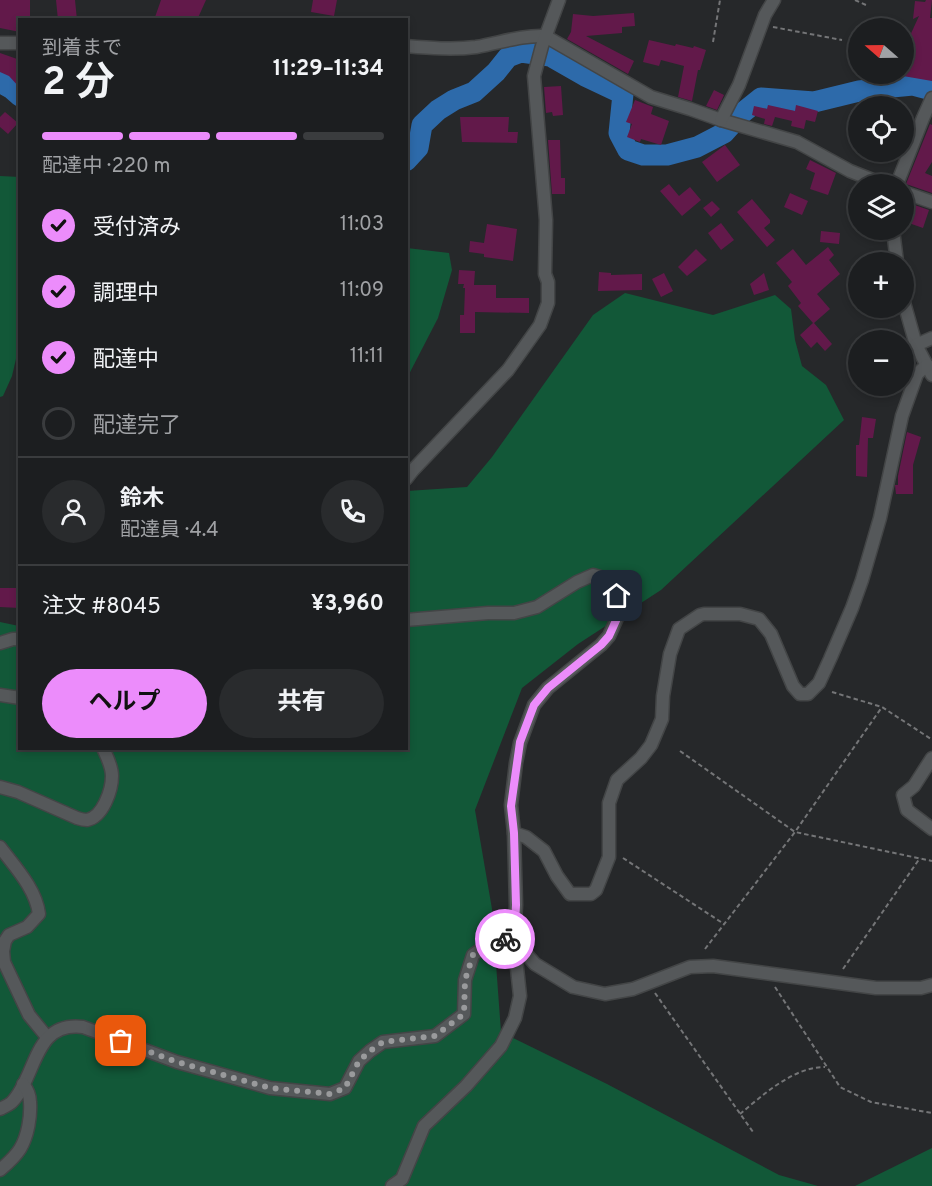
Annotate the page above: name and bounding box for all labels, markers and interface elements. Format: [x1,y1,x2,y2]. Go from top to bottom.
north arrow [848,18,914,84]
map controls [848,18,914,396]
text: 到着まで [42,36,122,62]
text: 11:29–11:34 [273,56,384,83]
text: 2 分 [42,60,115,109]
button: locate [848,96,914,162]
text: 配達中 · 220 m [42,154,170,180]
button: layers [848,174,914,240]
icon: check [42,209,75,242]
text: 11:03 [340,212,384,238]
text: 受付済み [93,215,181,242]
button: + [848,252,914,318]
icon: check [42,275,75,308]
text: 11:09 [340,278,384,304]
text: 調理中 [93,281,159,308]
button: − [848,330,914,396]
icon: check [42,341,75,374]
text: 11:11 [350,344,384,370]
text: 配達中 [93,347,159,374]
text: 配達完了 [93,413,181,440]
button: person [42,480,105,543]
button: phone [321,480,384,543]
text: 鈴木 [120,486,164,513]
text: 配達員 · 4.4 [120,518,219,544]
pin [591,570,642,621]
icon: home [600,579,633,612]
text: ¥3,960 [311,591,384,618]
text: 注文 #8045 [42,594,161,621]
button: ヘルプ [42,669,207,738]
button: 共有 [219,669,384,738]
courier [475,909,535,969]
icon: bike [489,923,522,956]
pin [95,1015,146,1066]
icon: bag [104,1024,137,1057]

